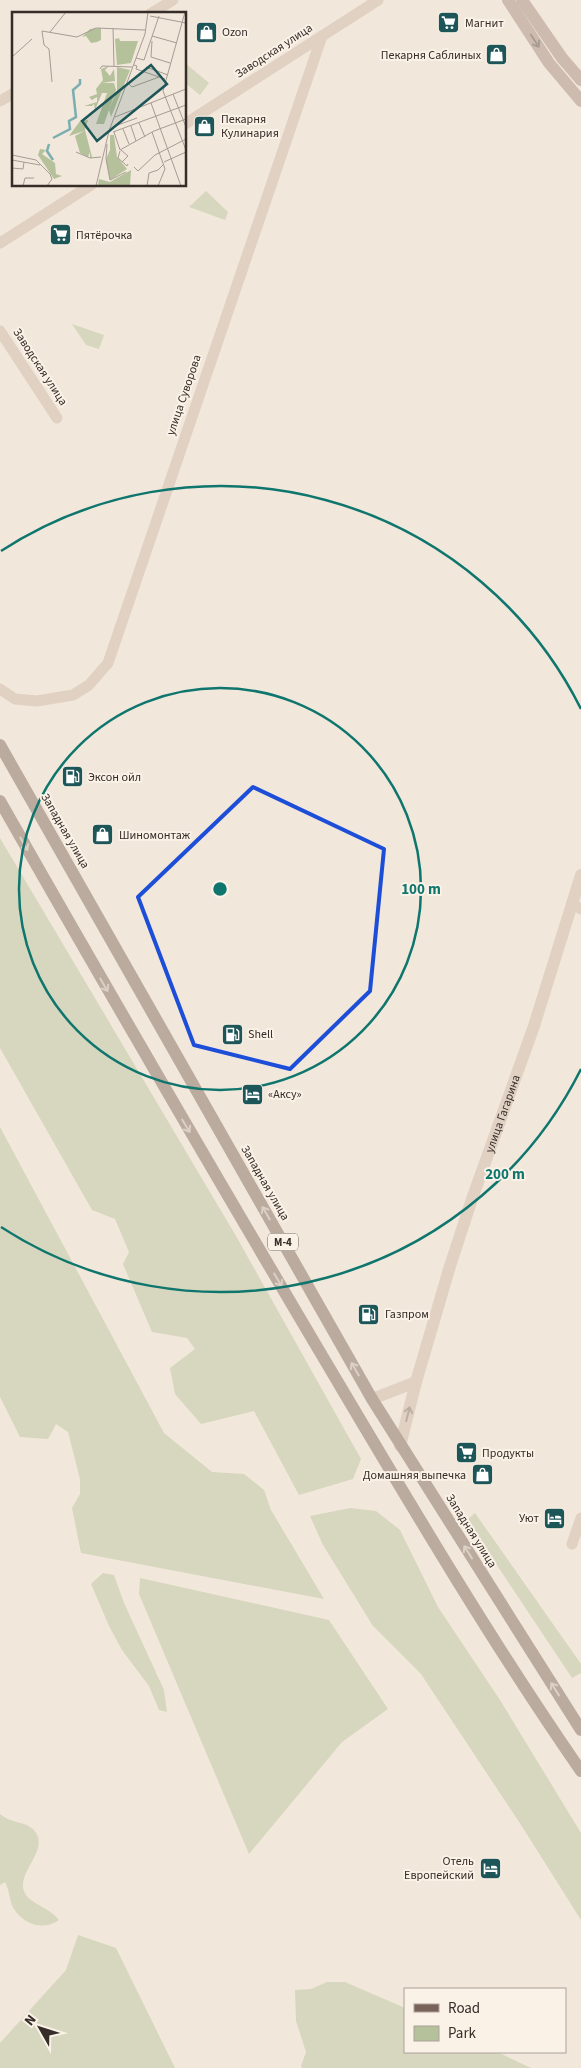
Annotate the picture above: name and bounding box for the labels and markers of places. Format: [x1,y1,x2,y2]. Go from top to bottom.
supermarket icon: Магнит [437,11,461,35]
place label: Магнит [465,15,504,32]
shop icon: Ozon [194,20,218,44]
place label: Ozon [222,24,248,41]
shop icon: Пекарня Саблиных [485,43,509,67]
place label: Пекарня Саблиных [381,47,482,64]
place label: Пекарня Кулинария [221,111,279,142]
shop icon: Пекарня Кулинария [193,114,217,138]
supermarket icon: Пятёрочка [48,223,72,247]
place label: Пятёрочка [76,227,132,244]
fuel station icon: Эксон ойл [60,765,84,789]
place label: Эксон ойл [88,769,141,786]
shop icon: Шиномонтаж [91,823,115,847]
place label: Шиномонтаж [119,827,191,844]
centre of rings [211,880,229,898]
fuel station icon: Shell [220,1022,244,1046]
place label: Shell [248,1026,273,1043]
hotel icon: «Аксу» [240,1082,264,1106]
place label: «Аксу» [268,1086,302,1103]
fuel station icon: Газпром [357,1302,381,1326]
place label: Газпром [385,1306,429,1323]
supermarket icon: Продукты [454,1441,478,1465]
place label: Продукты [482,1445,534,1462]
shop icon: Домашняя выпечка [470,1463,494,1487]
place label: Домашняя выпечка [363,1467,466,1484]
hotel icon: Уют [543,1506,567,1530]
place label: Уют [519,1510,539,1527]
place label: Отель Европейский [404,1853,474,1884]
hotel icon: Отель Европейский [478,1856,502,1880]

